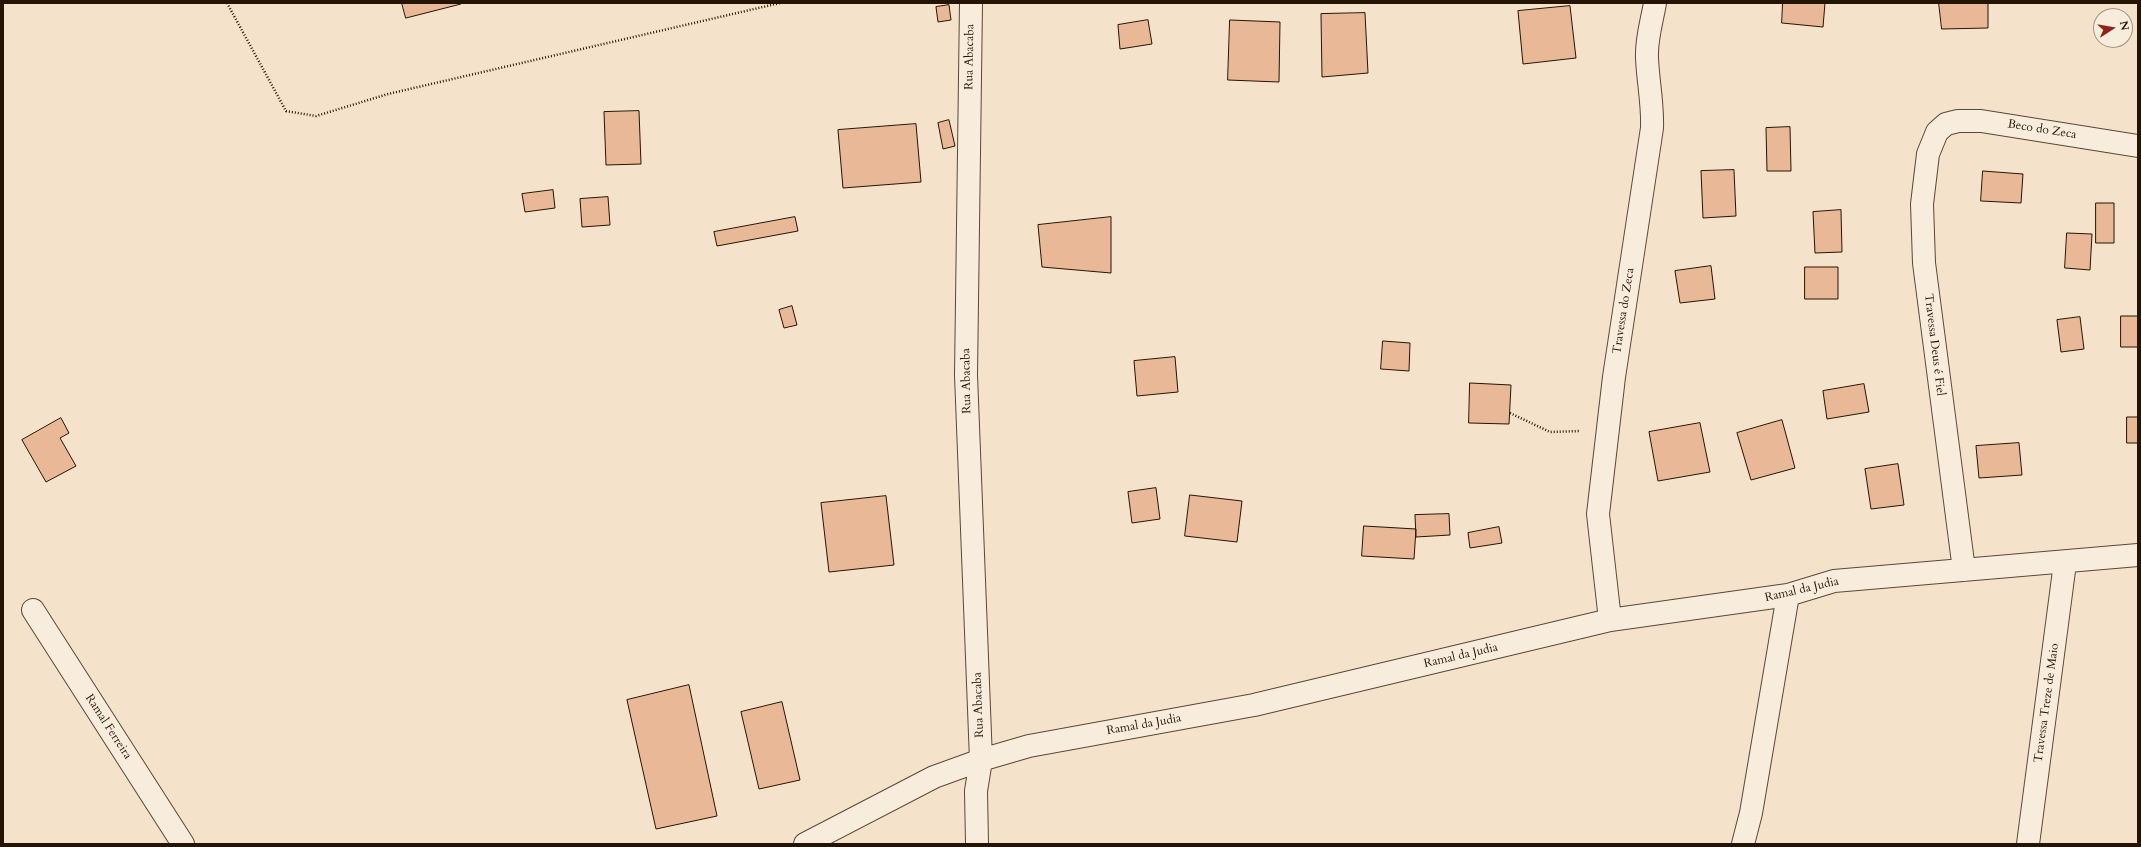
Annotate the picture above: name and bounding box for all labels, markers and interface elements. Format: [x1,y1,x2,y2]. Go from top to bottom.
north arrow [2093,8,2133,48]
text: N [2116,19,2133,32]
street label: Rua Abacaba [962,24,978,90]
street label: Beco do Zeca [2007,117,2077,143]
street label: Travessa do Zeca [1610,267,1638,355]
street label: Travessa Deus é Fiel [1921,293,1947,397]
street label: Rua Abacaba [959,348,975,414]
street label: Ramal da Judia [1764,574,1840,606]
street label: Ramal da Judia [1423,640,1499,672]
street label: Travessa Treze de Maio [2031,642,2063,764]
street label: Rua Abacaba [971,672,987,738]
street label: Ramal Ferreira [82,692,134,762]
street label: Ramal da Judia [1106,711,1182,739]

